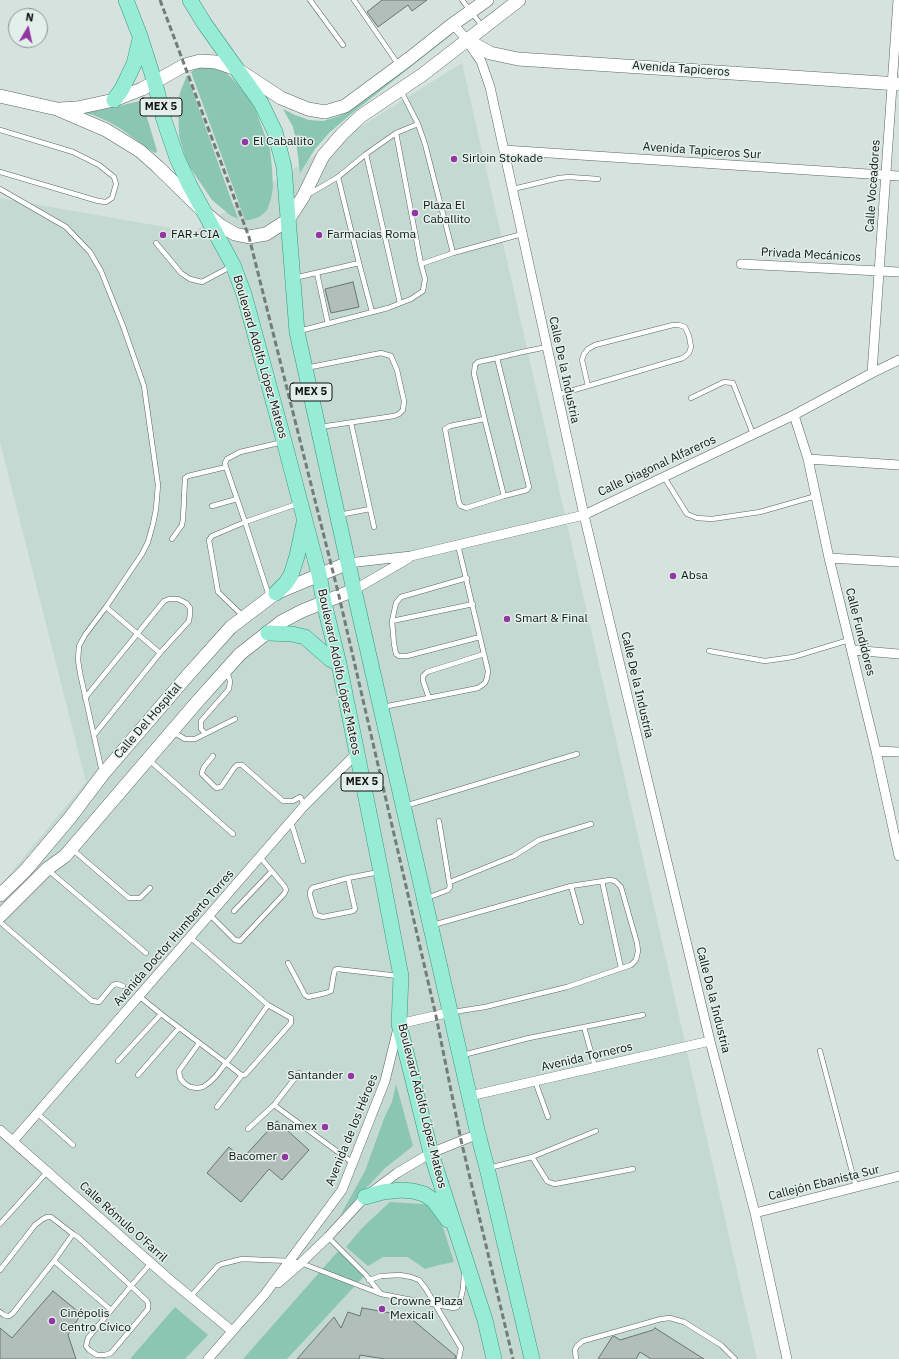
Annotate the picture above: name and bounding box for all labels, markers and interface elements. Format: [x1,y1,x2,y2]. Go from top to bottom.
north arrow [8,8,48,48]
text: N [25,10,35,25]
street label: Avenida Tapiceros [632,58,730,80]
road number: MEX 5 [140,98,182,116]
place label: El Caballito [253,135,314,149]
marker: El Caballito [240,137,250,147]
street label: Calle Voceadores [863,139,883,233]
street label: Avenida Tapiceros Sur [642,140,762,162]
place label: Sirloin Stokade [462,152,543,166]
marker: Sirloin Stokade [449,154,459,164]
place label: Plaza El Caballito [423,199,471,227]
marker: Plaza El Caballito [410,208,420,218]
place label: FAR+CIA [171,228,220,242]
place label: Farmacias Roma [327,228,416,242]
marker: FAR+CIA [158,230,168,240]
marker: Farmacias Roma [314,230,324,240]
street label: Privada Mecánicos [761,245,861,265]
street label: Boulevard Adolfo López Mateos [230,274,290,440]
street label: Calle De la Industria [546,315,582,425]
road number: MEX 5 [290,383,332,401]
street label: Calle Diagonal Alfareros [596,432,718,500]
place label: Absa [681,569,708,583]
marker: Absa [668,571,678,581]
street label: Calle Fundidores [842,586,878,678]
street label: Boulevard Adolfo López Mateos [314,588,364,756]
place label: Smart & Final [515,612,588,626]
marker: Smart & Final [502,614,512,624]
street label: Calle De la Industria [618,630,656,740]
street label: Calle Del Hospital [111,680,185,762]
road number: MEX 5 [341,773,383,791]
street label: Avenida Doctor Humberto Torres [111,867,237,1009]
street label: Calle De la Industria [693,945,733,1055]
street label: Boulevard Adolfo López Mateos [395,1022,449,1190]
street label: Avenida Torneros [540,1039,634,1075]
place label: Santander [287,1069,343,1083]
marker: Santander [346,1071,356,1081]
street label: Avenida de los Héroes [323,1072,381,1188]
place label: Banamex [267,1120,317,1134]
marker: Banamex [320,1122,330,1132]
place label: Bacomer [229,1150,277,1164]
marker: Bacomer [280,1152,290,1162]
street label: Callejón Ebanista Sur [767,1162,881,1204]
street label: Calle Rómulo O'Farril [76,1179,170,1265]
place label: Crowne Plaza Mexicali [390,1295,463,1323]
marker: Crowne Plaza Mexicali [377,1304,387,1314]
place label: Cinépolis Centro Cívico [60,1307,131,1335]
marker: Cinépolis Centro Cívico [47,1316,57,1326]

